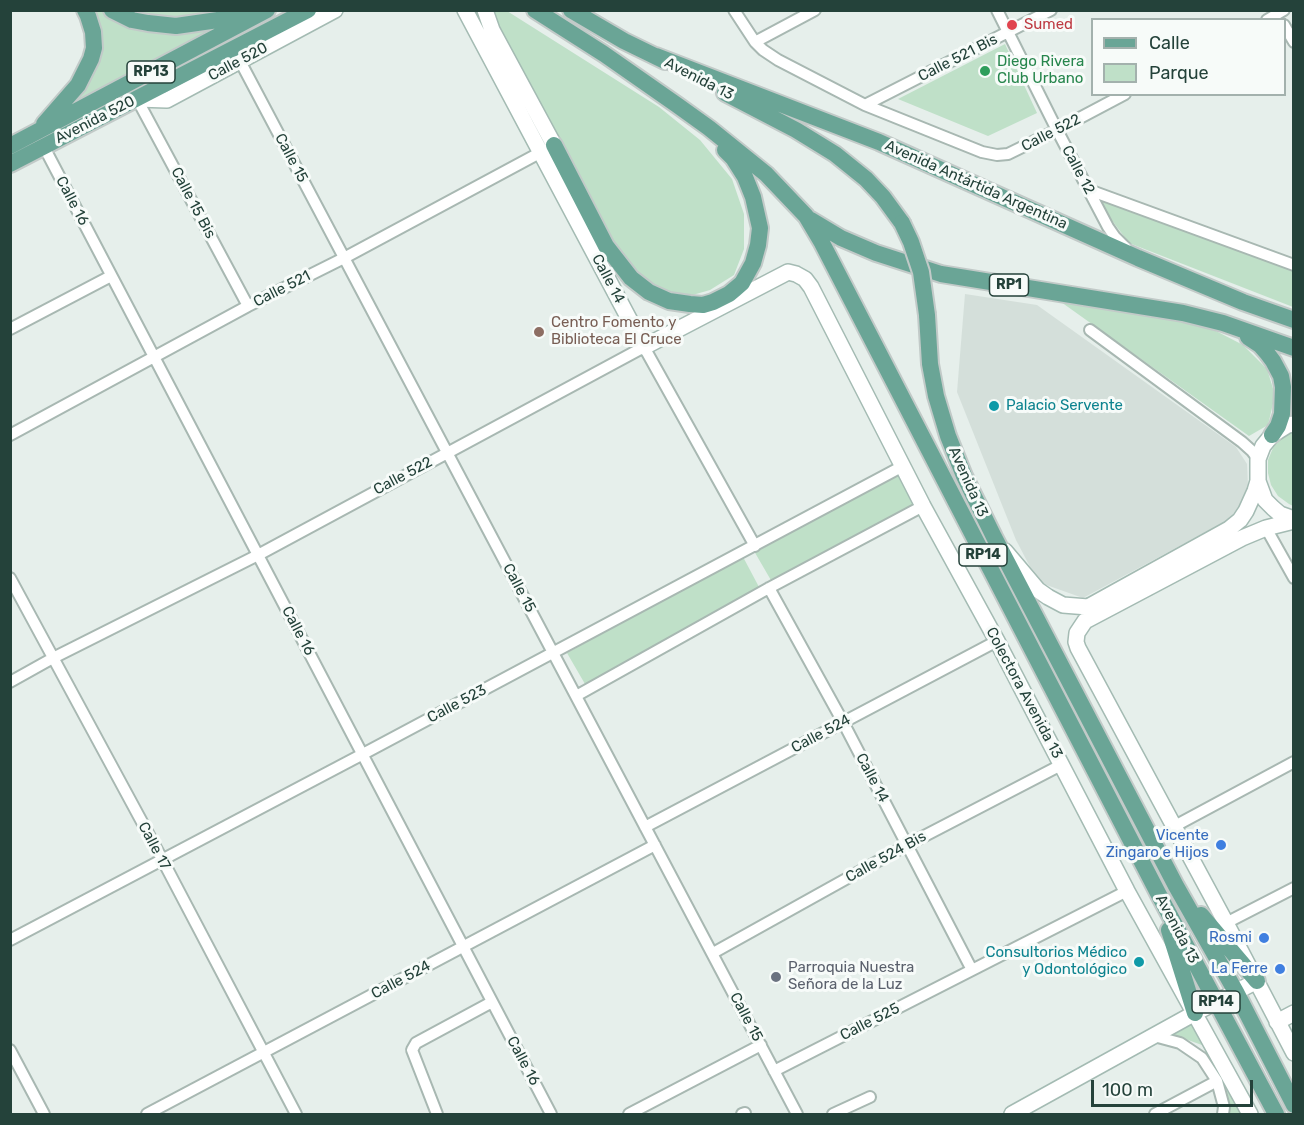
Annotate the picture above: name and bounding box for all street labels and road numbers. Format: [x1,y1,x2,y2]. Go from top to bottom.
street label: Calle 521 Bis [915,30,1001,86]
street label: Calle 520 [205,39,271,85]
street label: Avenida 13 [661,54,737,104]
road number: RP13 [127,61,175,83]
street label: Avenida 520 [52,92,138,148]
street label: Calle 522 [1018,110,1084,156]
street label: Calle 15 [271,130,311,186]
street label: Avenida Antártida Argentina [882,137,1070,233]
street label: Calle 12 [1058,142,1098,198]
street label: Calle 15 Bis [167,164,219,242]
street label: Calle 16 [52,173,92,229]
street label: Calle 14 [588,251,628,307]
street label: Calle 521 [250,267,314,311]
road number: RP1 [990,274,1028,296]
street label: Avenida 13 [945,444,991,520]
street label: Calle 522 [370,453,436,499]
road number: RP14 [959,544,1007,566]
street label: Calle 15 [499,560,539,616]
street label: Calle 16 [278,603,318,659]
street label: Colectora Avenida 13 [982,624,1066,762]
street label: Calle 523 [424,681,490,727]
street label: Calle 524 [788,711,854,757]
street label: Calle 14 [852,750,892,806]
street label: Calle 17 [134,819,174,873]
street label: Calle 524 Bis [843,827,929,887]
street label: Avenida 13 [1151,892,1203,966]
street label: Calle 524 [368,957,434,1003]
street label: Calle 15 [726,989,766,1045]
road number: RP14 [1192,991,1240,1013]
street label: Calle 525 [837,999,903,1045]
street label: Calle 16 [503,1033,543,1089]

